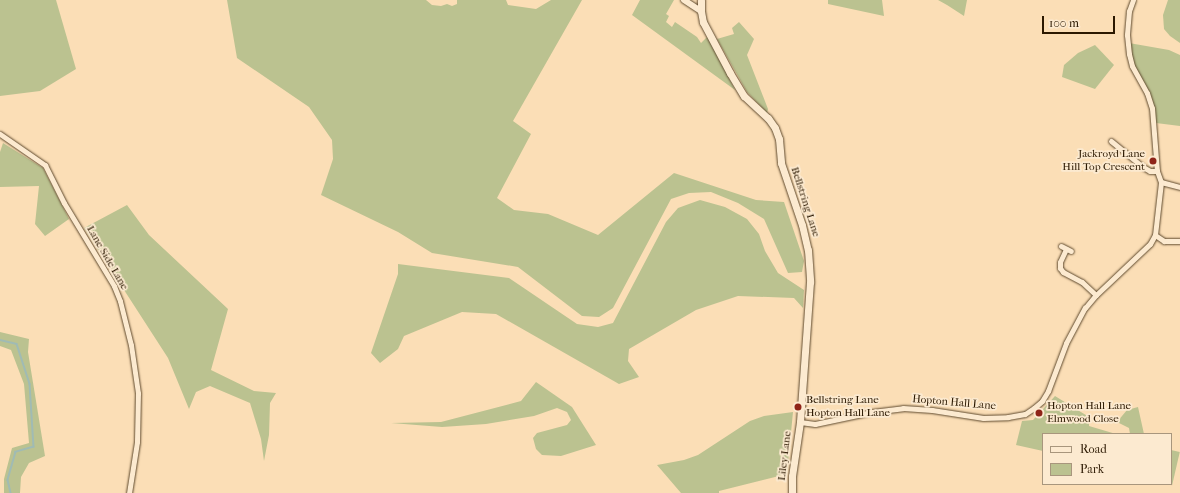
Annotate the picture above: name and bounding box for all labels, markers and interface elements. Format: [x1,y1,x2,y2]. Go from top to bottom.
scale bar [1044,8,1117,34]
text: 100 m [1049,16,1079,30]
place label: Jackroyd Lane Hill Top Crescent [1062,148,1145,174]
marker: Jackroyd Lane Hill Top Crescent [1148,156,1158,166]
street label: Bellstring Lane [787,165,823,239]
street label: Lane Side Lane [83,224,131,292]
street label: Hopton Hall Lane [912,393,996,413]
place label: Bellstring Lane Hopton Hall Lane [806,394,890,420]
place label: Hopton Hall Lane Elmwood Close [1047,400,1131,426]
marker: Bellstring Lane Hopton Hall Lane [793,402,803,412]
marker: Hopton Hall Lane Elmwood Close [1034,408,1044,418]
street label: Liley Lane [775,430,795,482]
legend [1042,433,1172,485]
text: Road [1080,442,1107,456]
text: Park [1080,462,1104,476]

